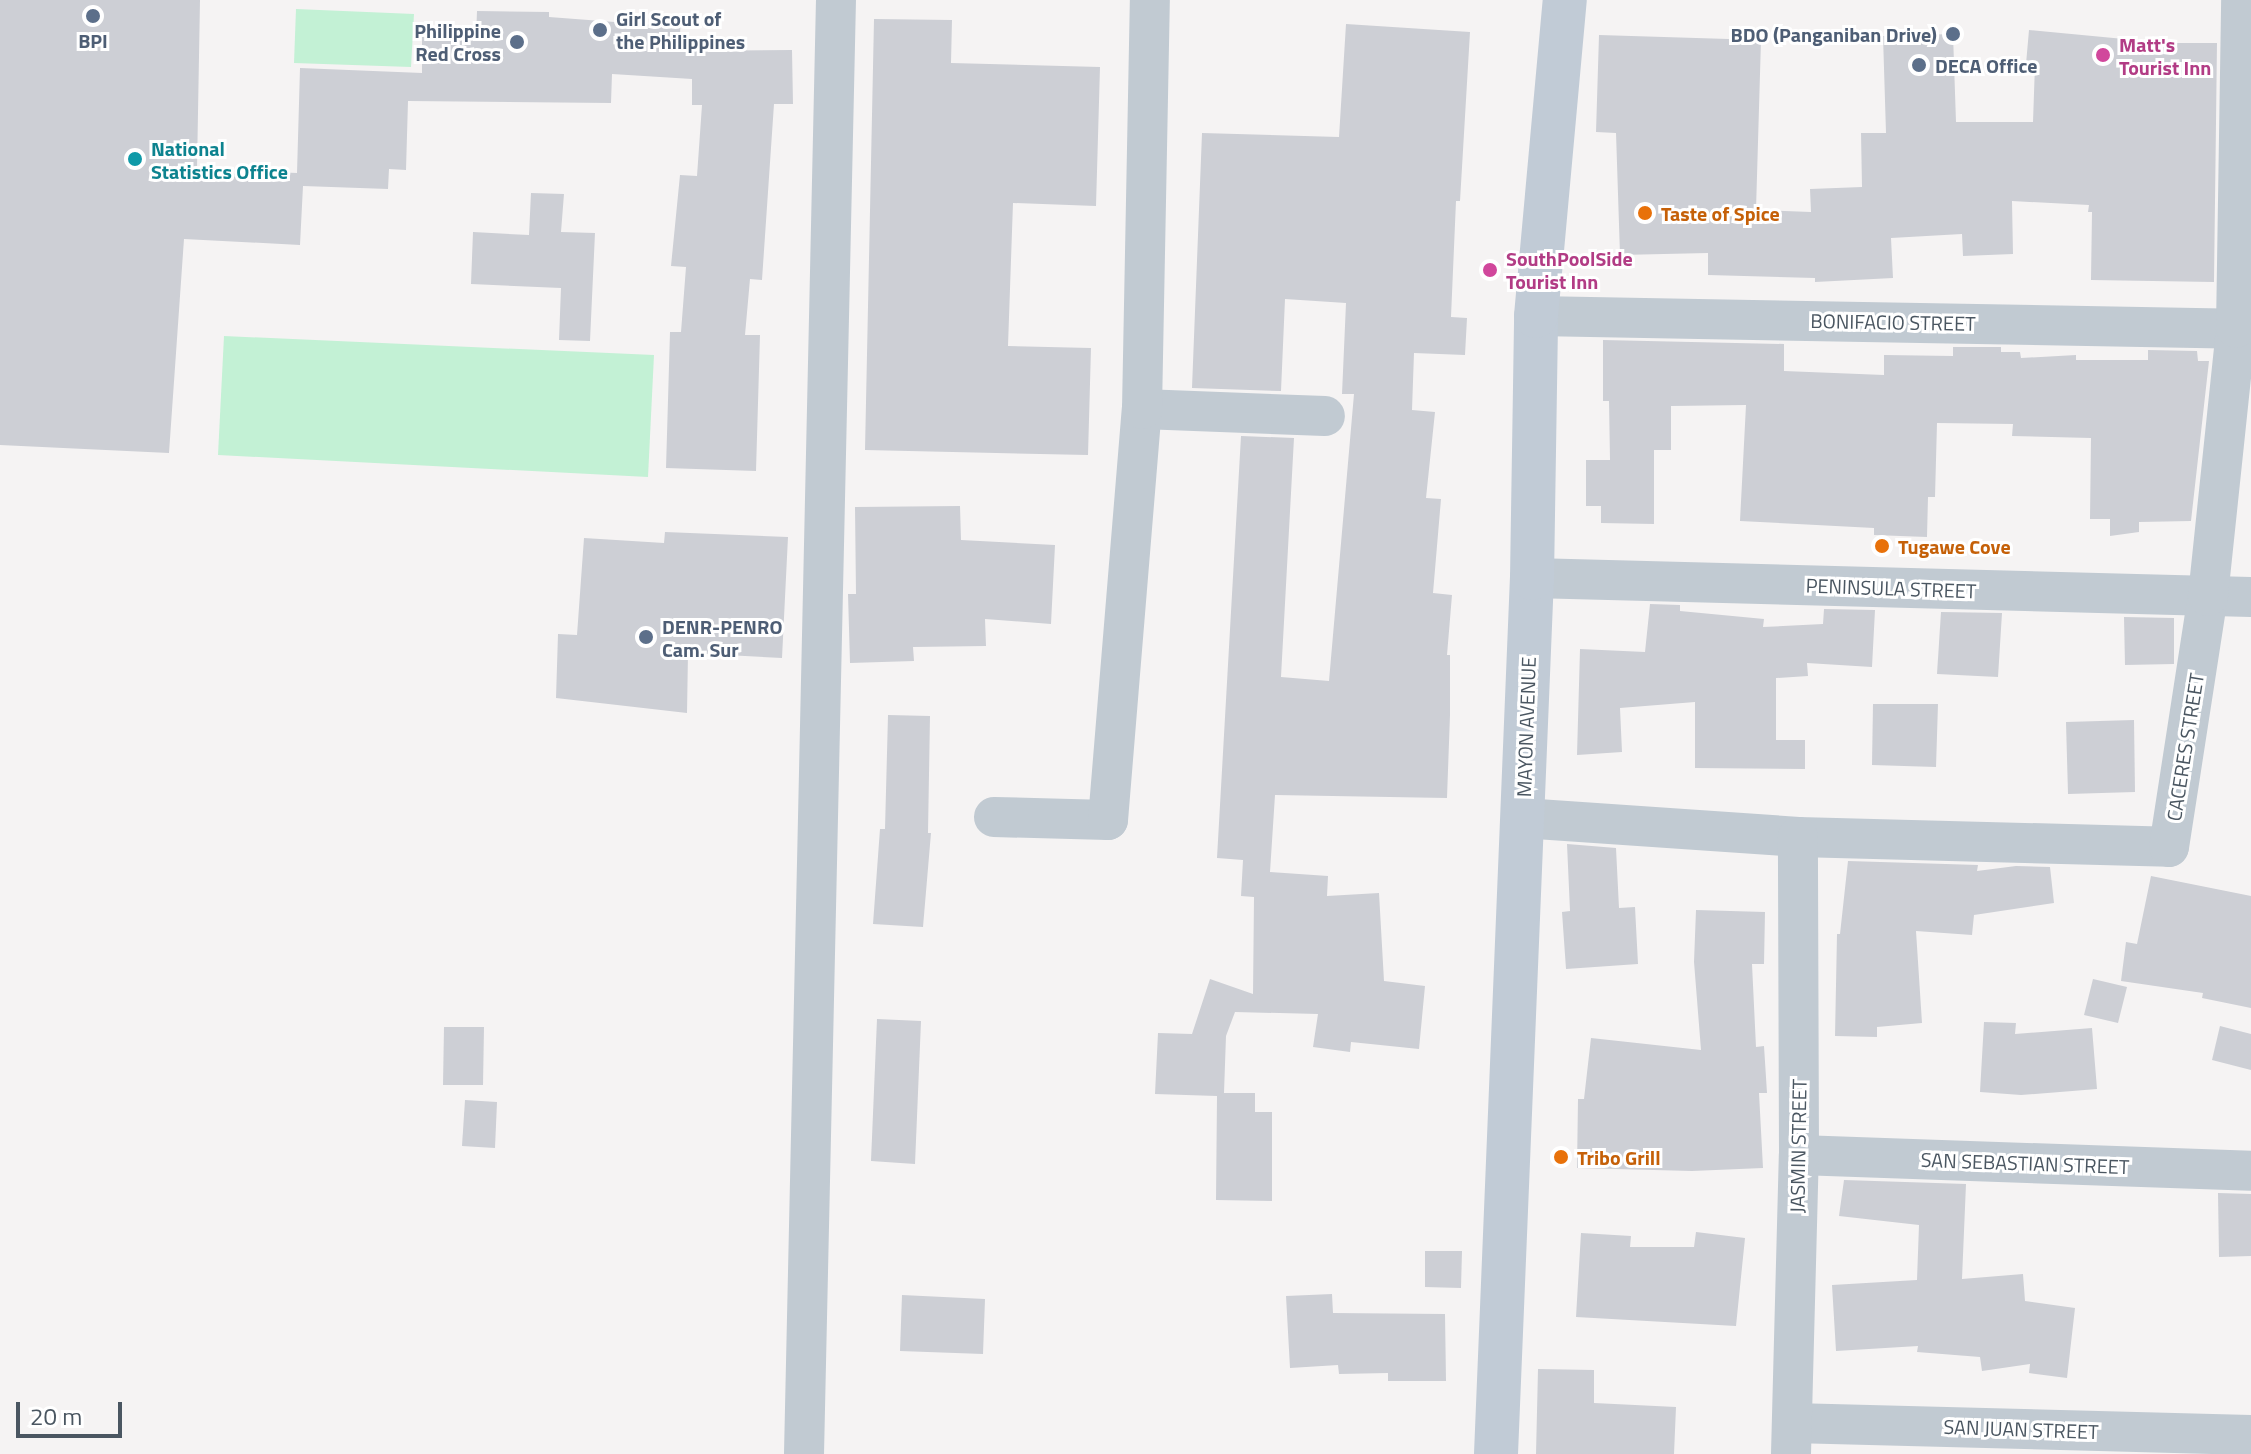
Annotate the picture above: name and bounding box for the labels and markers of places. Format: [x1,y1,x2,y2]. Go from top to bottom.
place label: Girl Scout of the Philippines [616,6,745,53]
marker: BPI [84,7,102,25]
place label: Philippine Red Cross [414,18,501,65]
marker: Girl Scout of the Philippines [591,21,609,39]
place label: BDO (Panganiban Drive) [1731,22,1937,46]
marker: BDO (Panganiban Drive) [1944,25,1962,43]
place label: BPI [78,28,108,52]
place label: Matt's Tourist Inn [2119,32,2211,79]
marker: Philippine Red Cross [508,33,526,51]
marker: Matt's Tourist Inn [2094,46,2112,64]
place label: DECA Office [1935,53,2038,77]
marker: DECA Office [1910,56,1928,74]
place label: National Statistics Office [151,136,288,183]
marker: National Statistics Office [126,150,144,168]
place label: Taste of Spice [1661,201,1780,225]
marker: Taste of Spice [1636,204,1654,222]
place label: SouthPoolSide Tourist Inn [1506,246,1633,293]
marker: SouthPoolSide Tourist Inn [1481,261,1499,279]
place label: Tugawe Cove [1898,534,2011,558]
marker: Tugawe Cove [1873,537,1891,555]
place label: DENR-PENRO Cam. Sur [662,614,782,661]
marker: DENR-PENRO Cam. Sur [637,628,655,646]
place label: Tribo Grill [1577,1145,1661,1169]
marker: Tribo Grill [1552,1148,1570,1166]

